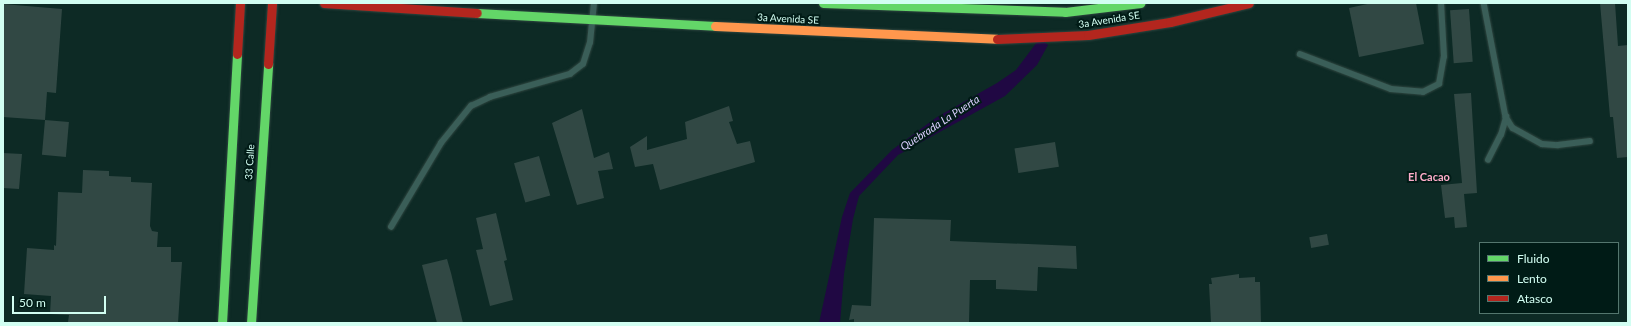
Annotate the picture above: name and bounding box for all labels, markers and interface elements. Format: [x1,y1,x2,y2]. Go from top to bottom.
street label: 3a Avenida SE [1077,9,1141,31]
street label: 3a Avenida SE [757,11,819,27]
water label: Quebrada La Puerta [898,92,982,154]
street label: 33 Calle [243,144,257,180]
district label: El Cacao [1408,170,1450,184]
legend [1479,242,1619,314]
text: Fluido [1517,251,1550,266]
text: Lento [1517,271,1547,286]
scale bar [14,288,108,314]
text: Atasco [1517,291,1553,306]
text: 50 m [19,295,46,310]

